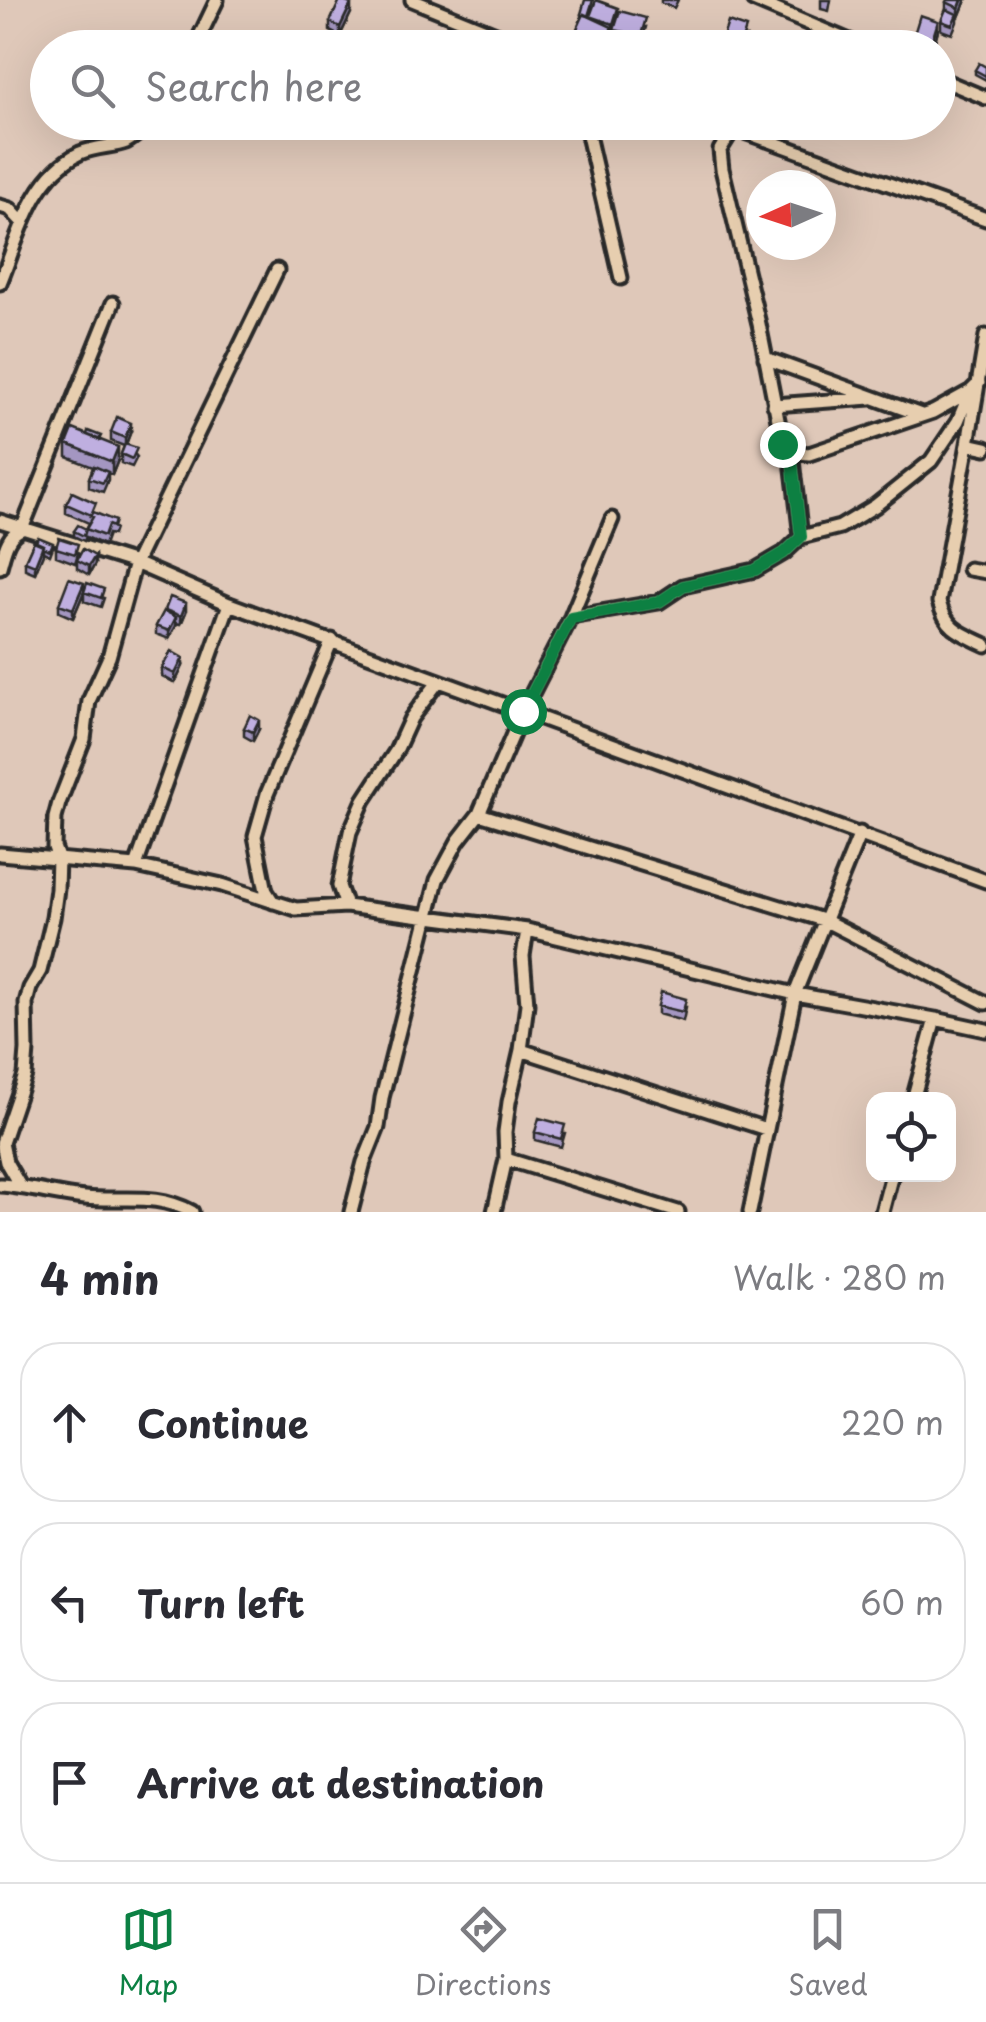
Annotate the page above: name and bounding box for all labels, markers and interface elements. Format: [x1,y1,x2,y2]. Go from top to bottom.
search box [30,30,956,140]
text: Search here [145,57,362,114]
icon: search [65,58,120,113]
north arrow [746,170,836,260]
route end [760,422,806,468]
route start [501,689,547,735]
map controls [866,1092,956,1182]
button: locate [866,1092,956,1182]
text: 4 min [40,1246,160,1309]
text: Walk · 280 m [733,1253,946,1301]
text: Continue [137,1394,308,1451]
icon: ahead [42,1395,97,1450]
text: 220 m [841,1398,944,1446]
text: Turn left [137,1574,305,1631]
icon: left [42,1575,97,1630]
text: 60 m [860,1578,944,1626]
text: Arrive at destination [137,1754,545,1811]
icon: arrive [42,1755,97,1810]
tab: Map [118,1902,178,2005]
tab: Directions [415,1902,551,2005]
tab: Saved [788,1902,868,2005]

